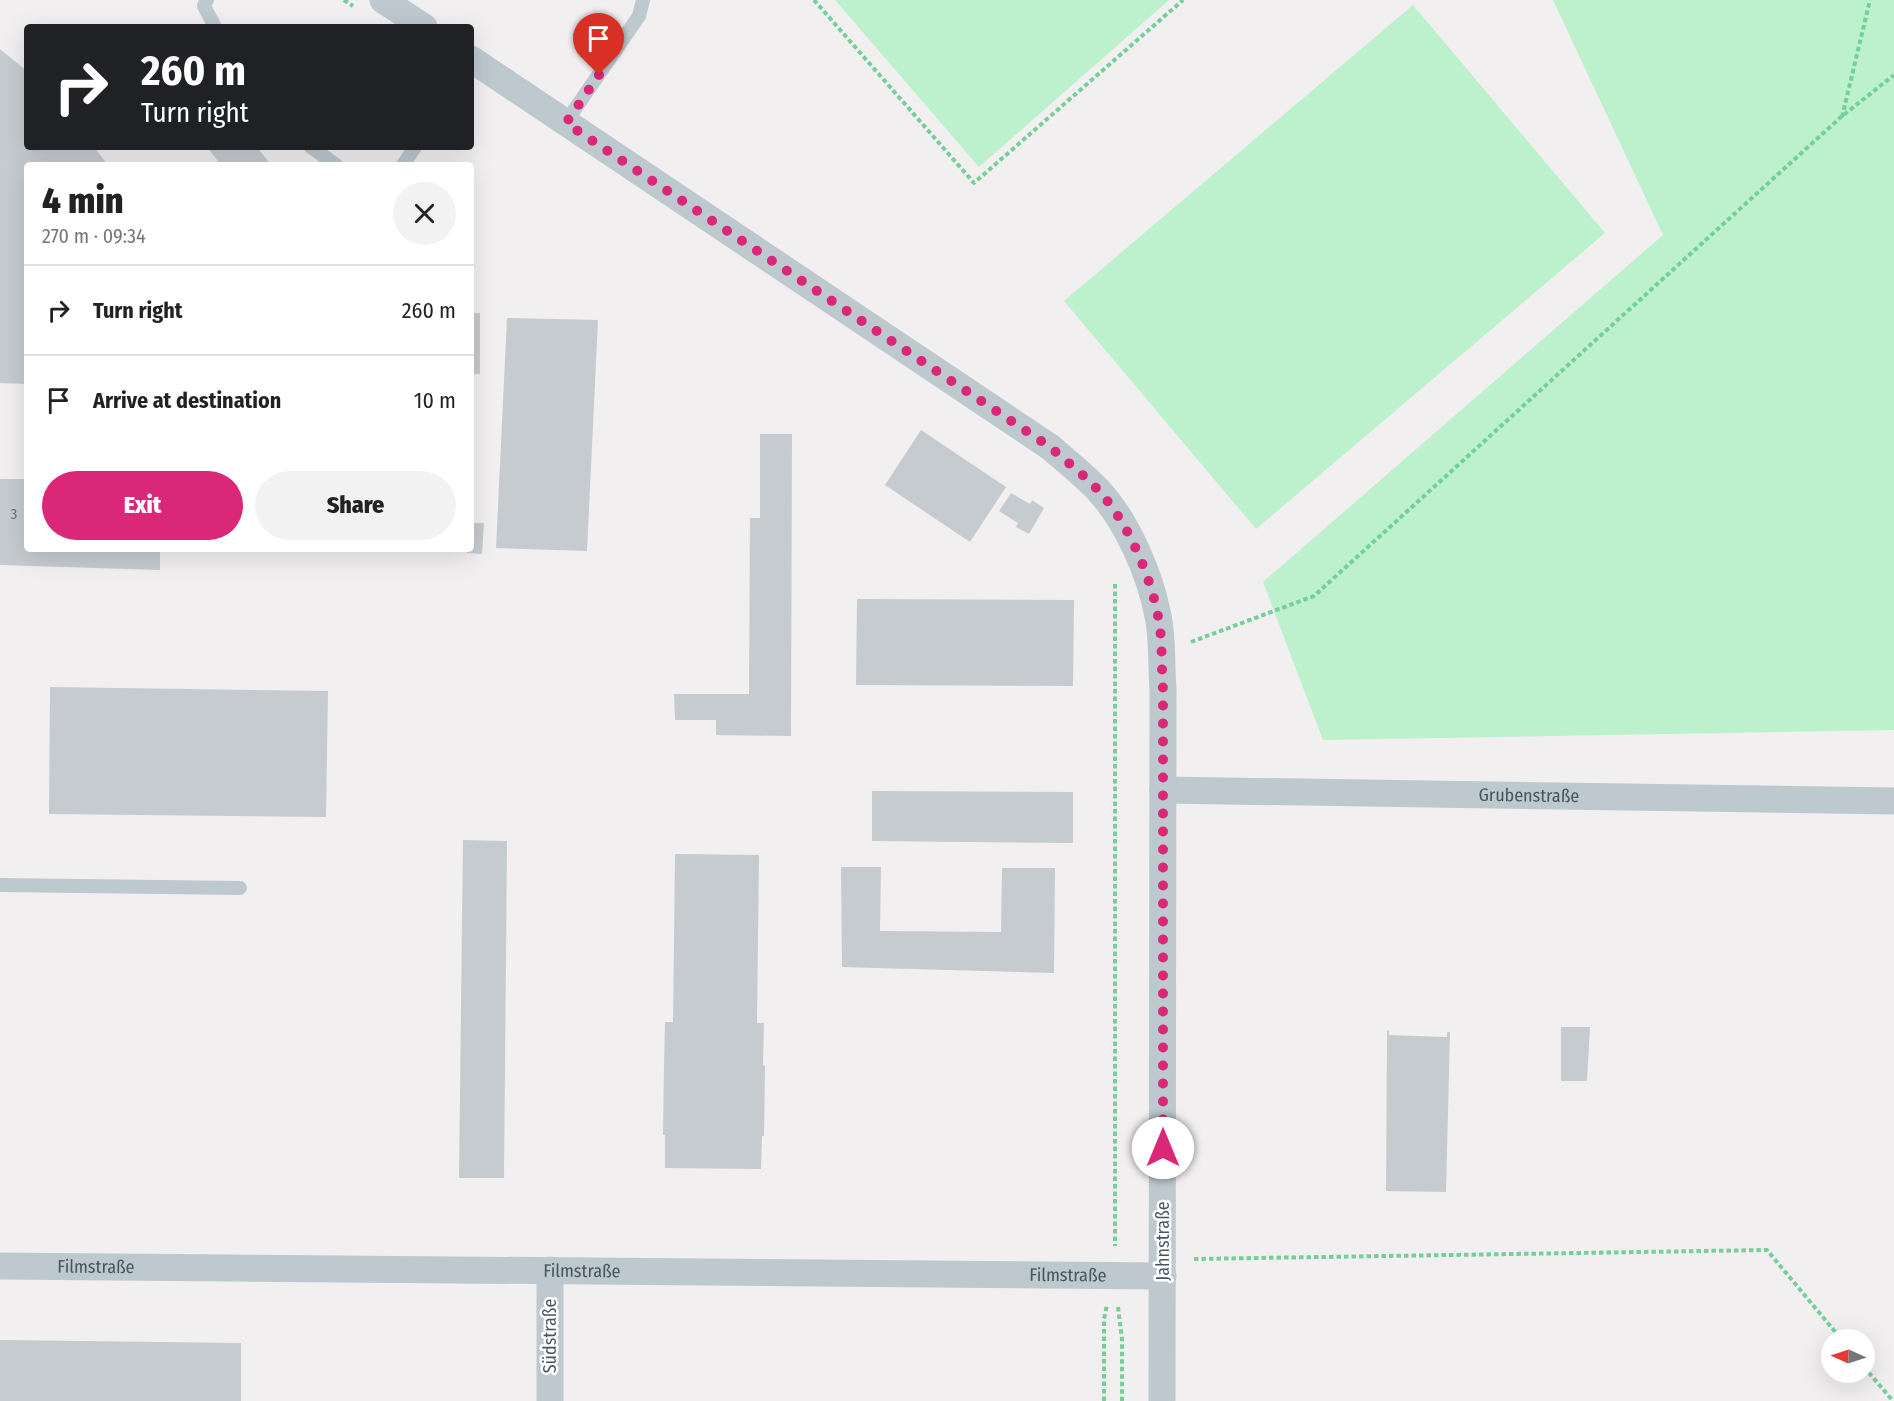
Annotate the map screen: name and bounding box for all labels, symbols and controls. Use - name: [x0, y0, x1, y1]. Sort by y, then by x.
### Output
- pin: [573, 13, 624, 75]
- icon: arrive: [582, 22, 615, 55]
- text: 260 m: [141, 46, 246, 96]
- icon: right: [42, 48, 120, 126]
- text: Turn right: [141, 97, 249, 129]
- text: 4 min: [42, 179, 124, 223]
- button: close: [393, 182, 456, 245]
- text: 270 m · 09:34: [42, 224, 146, 248]
- icon: right: [42, 294, 75, 327]
- text: Turn right: [93, 297, 182, 324]
- text: 260 m: [402, 297, 456, 324]
- icon: arrive: [42, 384, 75, 417]
- text: Arrive at destination: [93, 387, 281, 414]
- text: 10 m: [414, 387, 456, 414]
- button: Exit: [42, 471, 243, 540]
- button: Share: [255, 471, 456, 540]
- house number: 3: [11, 505, 18, 523]
- street label: Grubenstraße: [1478, 784, 1580, 807]
- position arrow: [1131, 1116, 1195, 1180]
- street label: Jahnstraße: [1152, 1201, 1174, 1281]
- street label: Filmstraße: [57, 1255, 135, 1278]
- street label: Filmstraße: [543, 1260, 621, 1282]
- street label: Filmstraße: [1029, 1264, 1107, 1287]
- street label: Südstraße: [539, 1299, 561, 1373]
- north arrow: [1821, 1329, 1875, 1383]
- map controls: [1821, 1329, 1875, 1383]

